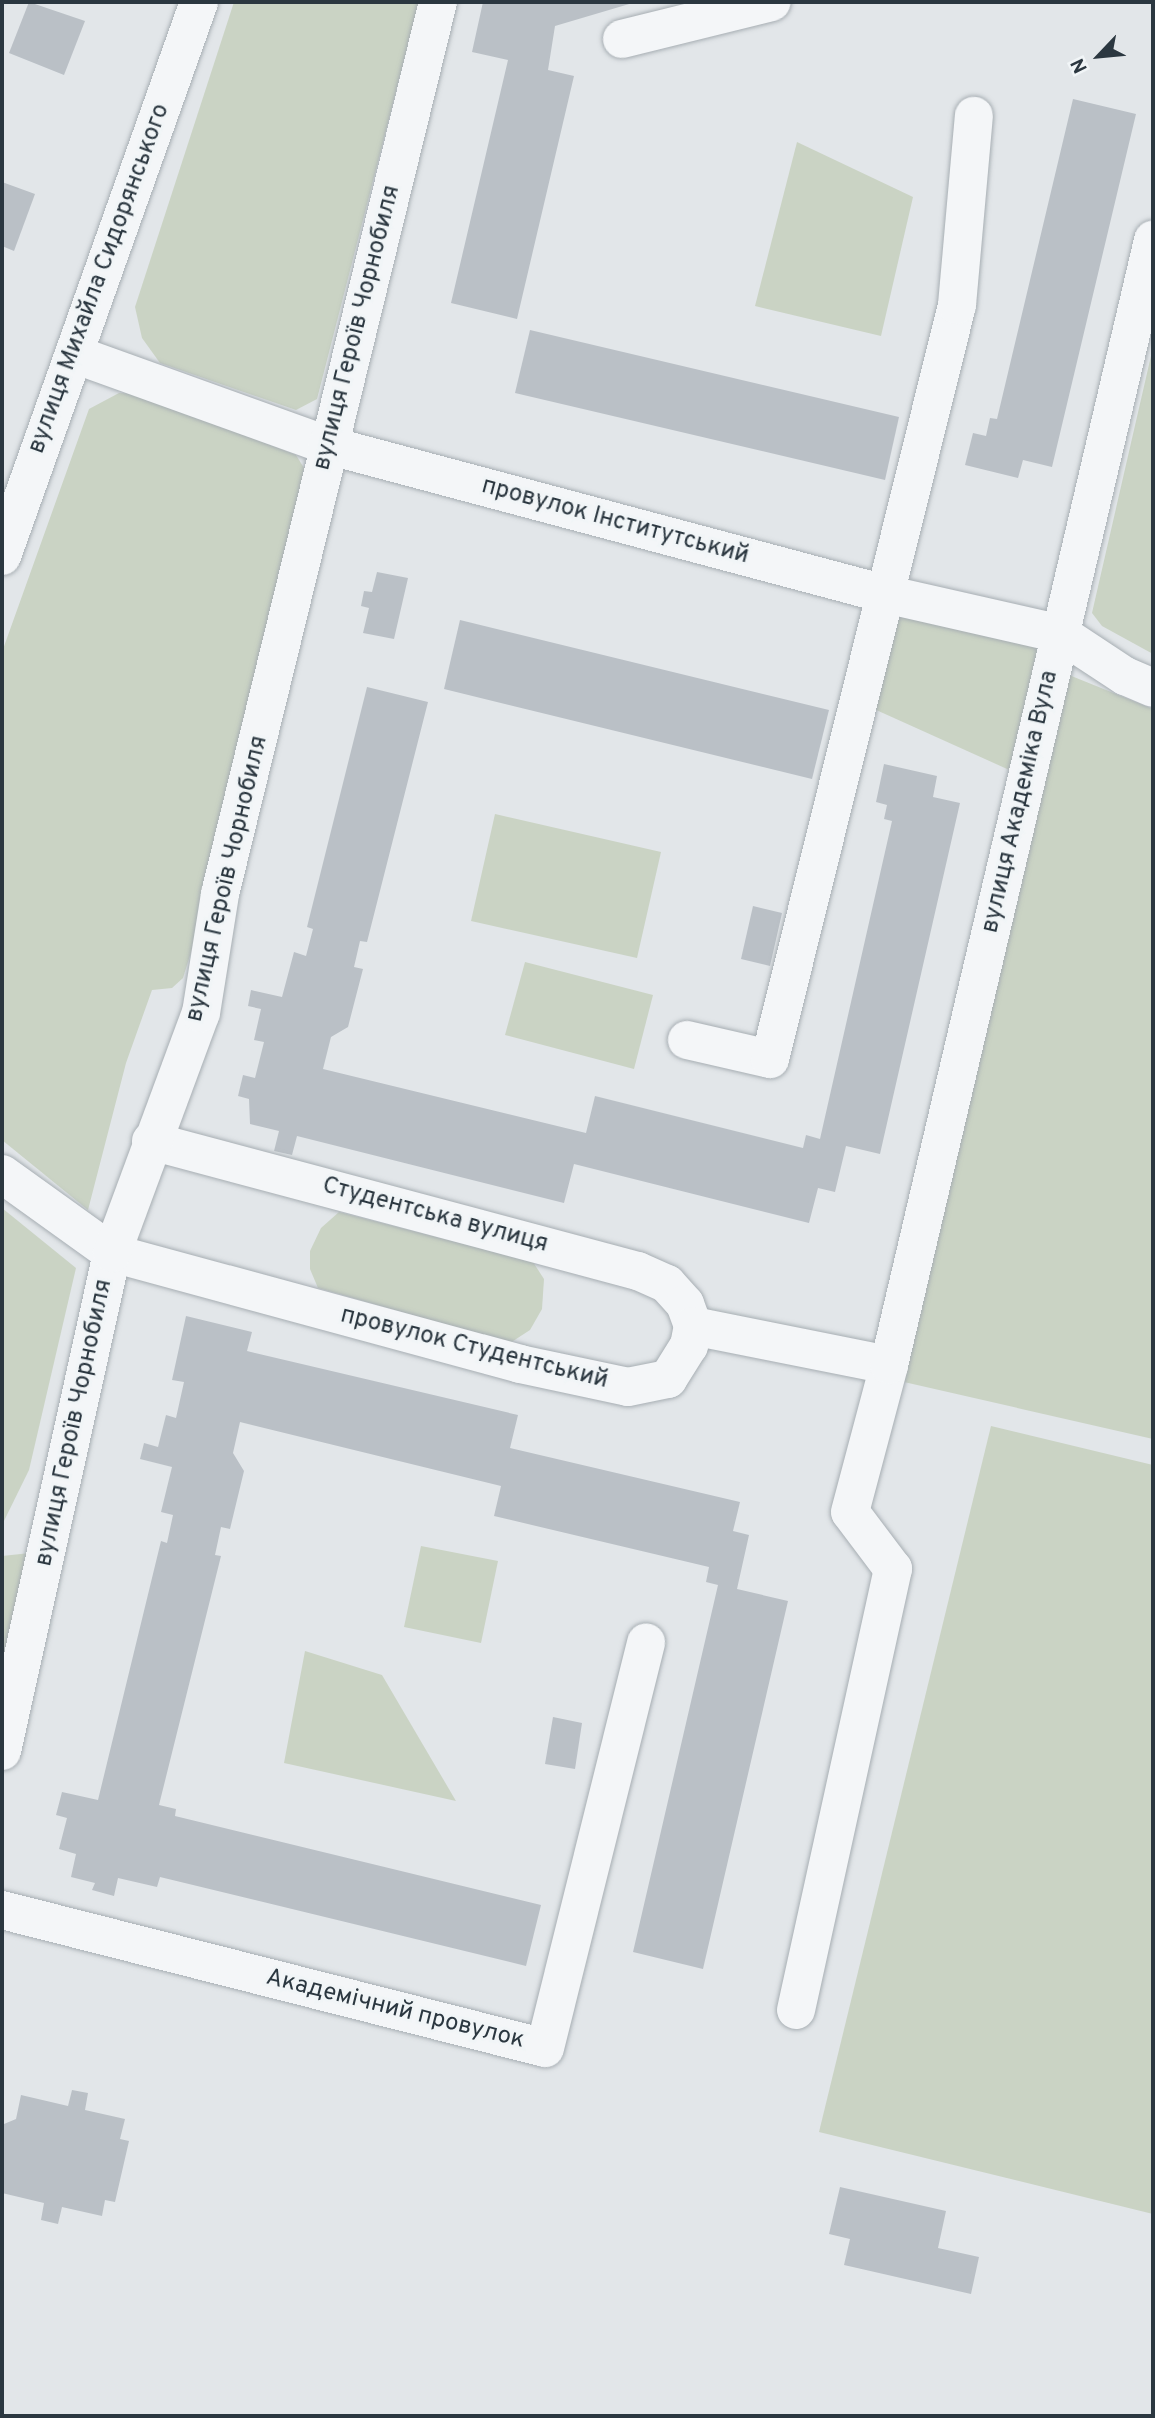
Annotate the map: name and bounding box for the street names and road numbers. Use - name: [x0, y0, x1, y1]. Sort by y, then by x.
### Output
- street label: вулиця Михайла Сидорянського: [23, 100, 177, 458]
- street label: вулиця Героїв Чорнобиля: [309, 183, 407, 473]
- street label: провулок Інститутський: [478, 472, 752, 572]
- street label: вулиця Академіка Вула: [977, 668, 1065, 936]
- street label: вулиця Героїв Чорнобиля: [181, 733, 275, 1025]
- street label: Студентська вулиця: [319, 1172, 551, 1260]
- street label: вулиця Героїв Чорнобиля: [31, 1277, 119, 1569]
- street label: провулок Студентський: [337, 1302, 611, 1396]
- street label: Академічний провулок: [263, 1964, 527, 2056]

